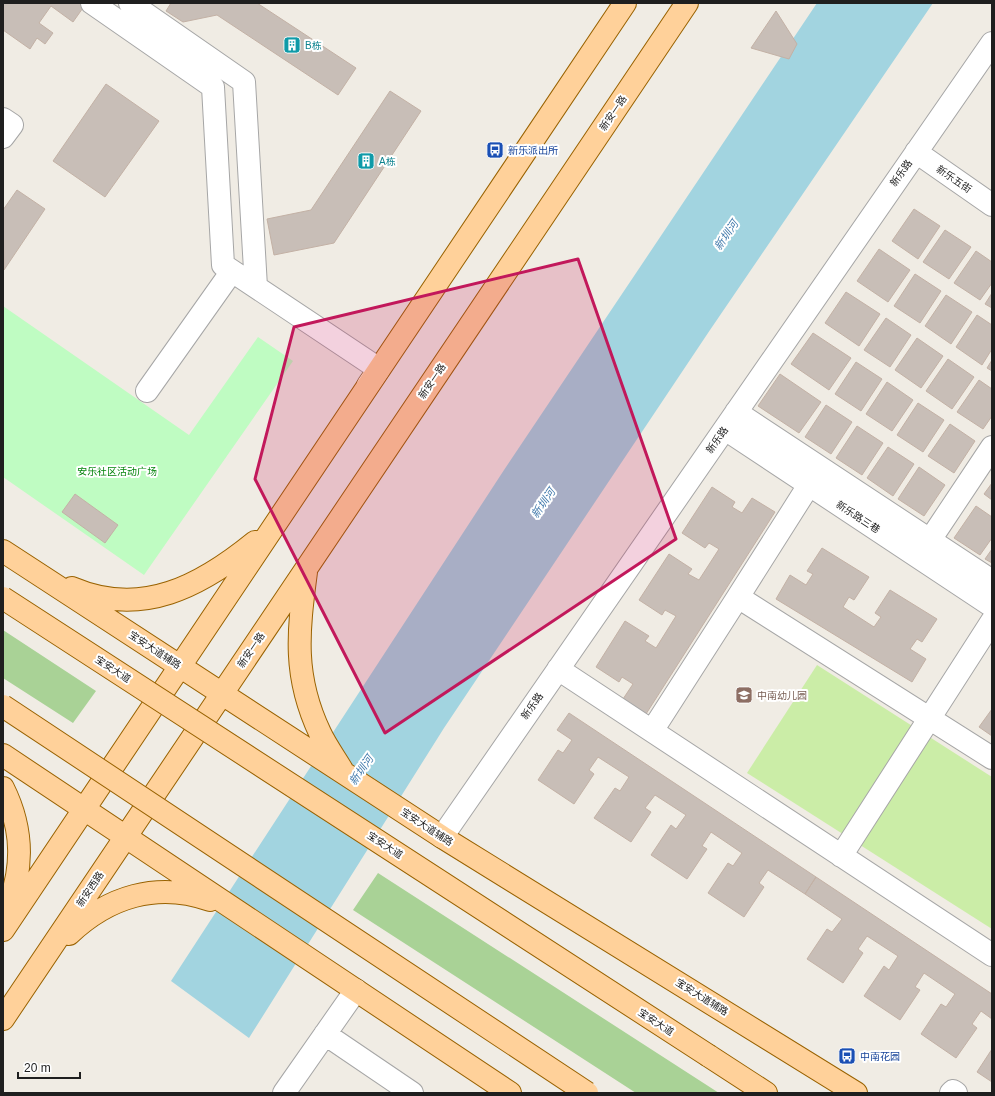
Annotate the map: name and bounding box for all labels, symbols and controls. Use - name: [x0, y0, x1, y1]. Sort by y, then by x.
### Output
- building icon: B栋: [282, 35, 302, 55]
- place label: B栋: [305, 40, 322, 51]
- street label: 新安一路: [597, 93, 629, 133]
- bus stop icon: 新乐派出所: [485, 140, 505, 160]
- place label: 新乐派出所: [508, 145, 558, 156]
- building icon: A栋: [356, 151, 376, 171]
- place label: A栋: [379, 156, 396, 167]
- street label: 新乐路: [888, 158, 914, 188]
- street label: 新乐五街: [934, 163, 974, 195]
- water label: 新圳河: [712, 216, 741, 252]
- street label: 新安一路: [416, 361, 448, 401]
- street label: 新乐路: [704, 425, 730, 455]
- park label: 安乐社区活动广场: [77, 466, 157, 477]
- water label: 新圳河: [529, 484, 558, 520]
- street label: 新乐路三巷: [834, 499, 882, 535]
- street label: 宝安大道辅路: [127, 629, 183, 671]
- street label: 新安一路: [235, 630, 267, 670]
- street label: 宝安大道: [93, 653, 133, 685]
- school or university icon: 中南幼儿园: [734, 685, 754, 705]
- place label: 中南幼儿园: [757, 690, 807, 701]
- street label: 新乐路: [519, 691, 545, 721]
- water label: 新圳河: [347, 751, 376, 787]
- street label: 宝安大道辅路: [399, 806, 455, 848]
- street label: 宝安大道: [365, 829, 405, 861]
- street label: 新安西路: [74, 869, 106, 909]
- street label: 宝安大道辅路: [674, 976, 730, 1018]
- street label: 宝安大道: [636, 1006, 676, 1038]
- bus stop icon: 中南花园: [837, 1046, 857, 1066]
- place label: 中南花园: [860, 1051, 900, 1062]
- scale bar: [18, 1054, 80, 1080]
- text: 20 m: [24, 1061, 51, 1075]

